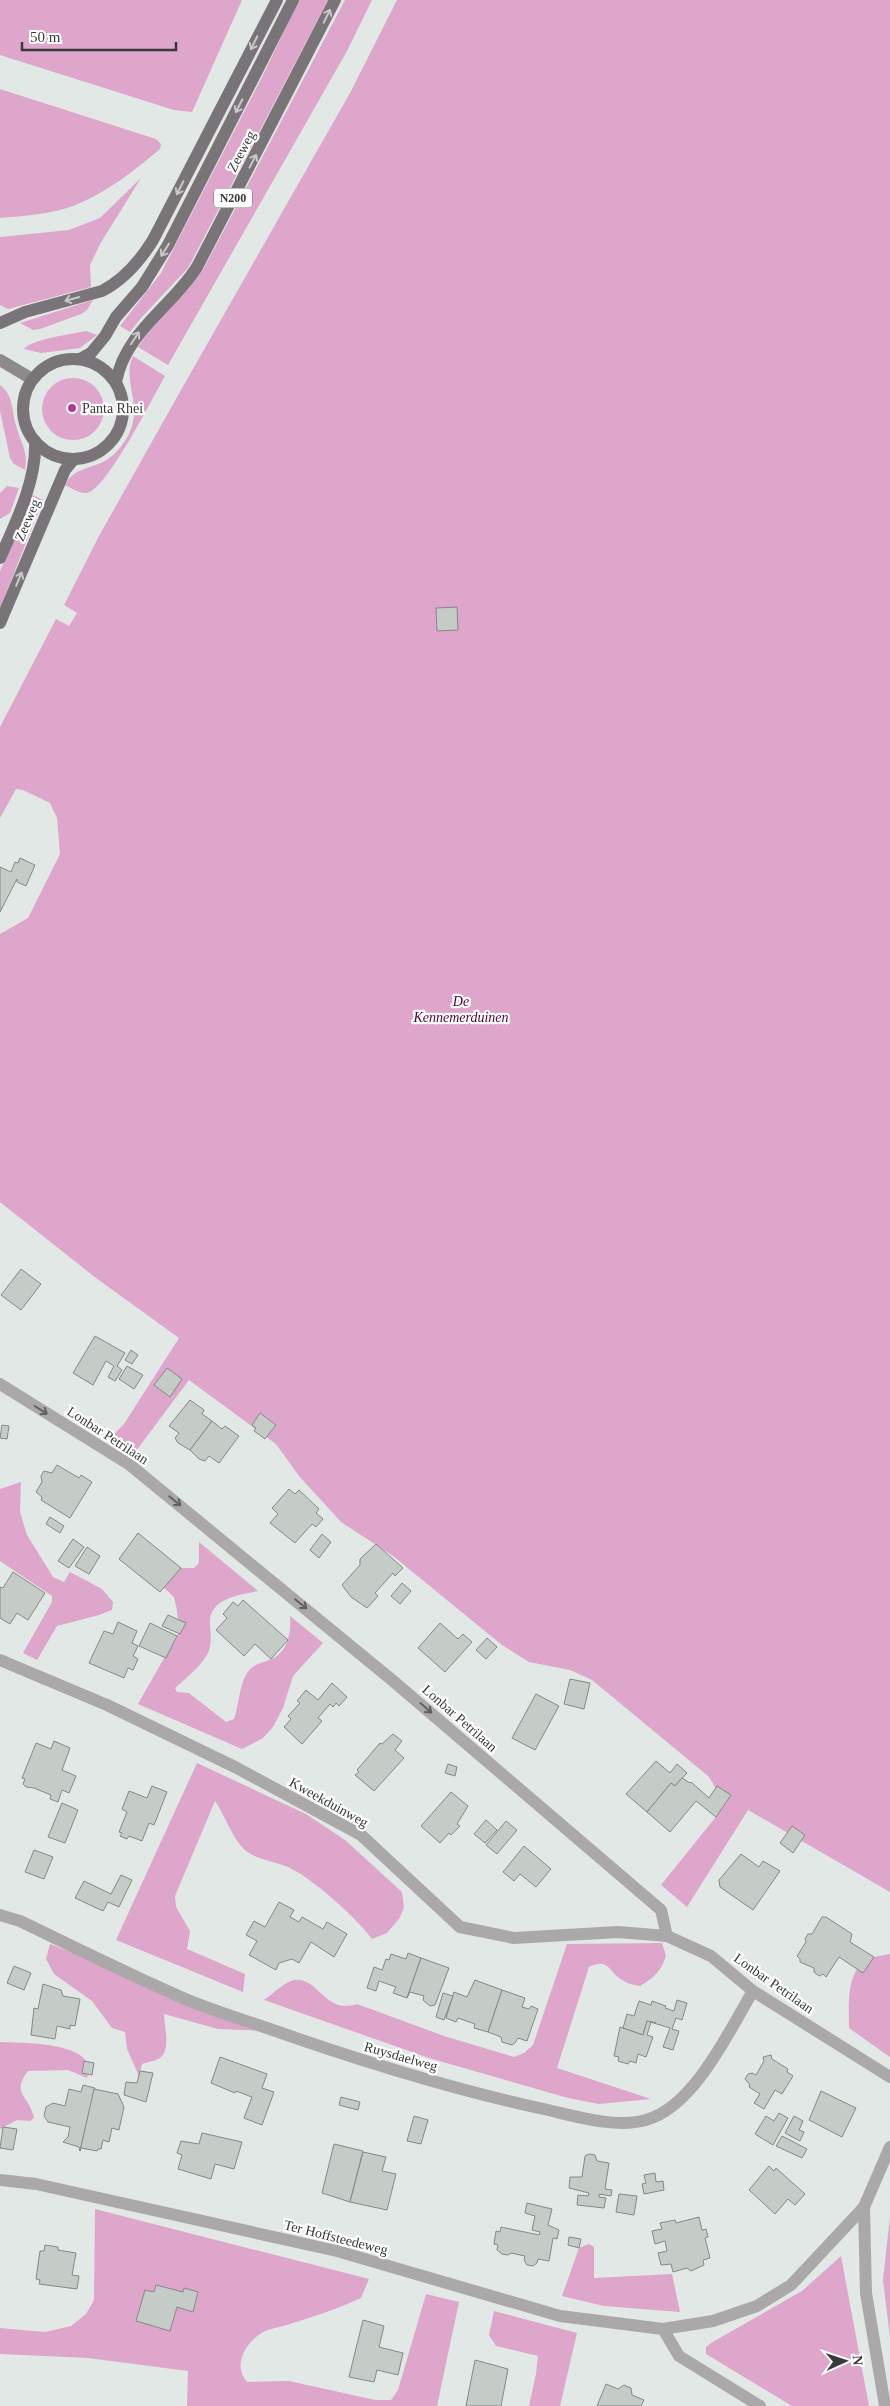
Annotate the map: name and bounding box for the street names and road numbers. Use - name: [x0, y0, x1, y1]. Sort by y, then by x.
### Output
- street label: Zeeweg: [224, 128, 258, 174]
- road number: N200: [214, 188, 252, 208]
- street label: Zeeweg: [12, 497, 43, 544]
- street label: Lonbar Petrilaan: [64, 1404, 151, 1467]
- street label: Lonbar Petrilaan: [419, 1682, 500, 1755]
- street label: Kweekduinweg: [287, 1775, 371, 1830]
- street label: Lonbar Petrilaan: [731, 1950, 816, 2016]
- street label: Ruysdaelweg: [363, 2039, 439, 2074]
- street label: Ter Hoffsteedeweg: [282, 2217, 389, 2258]

